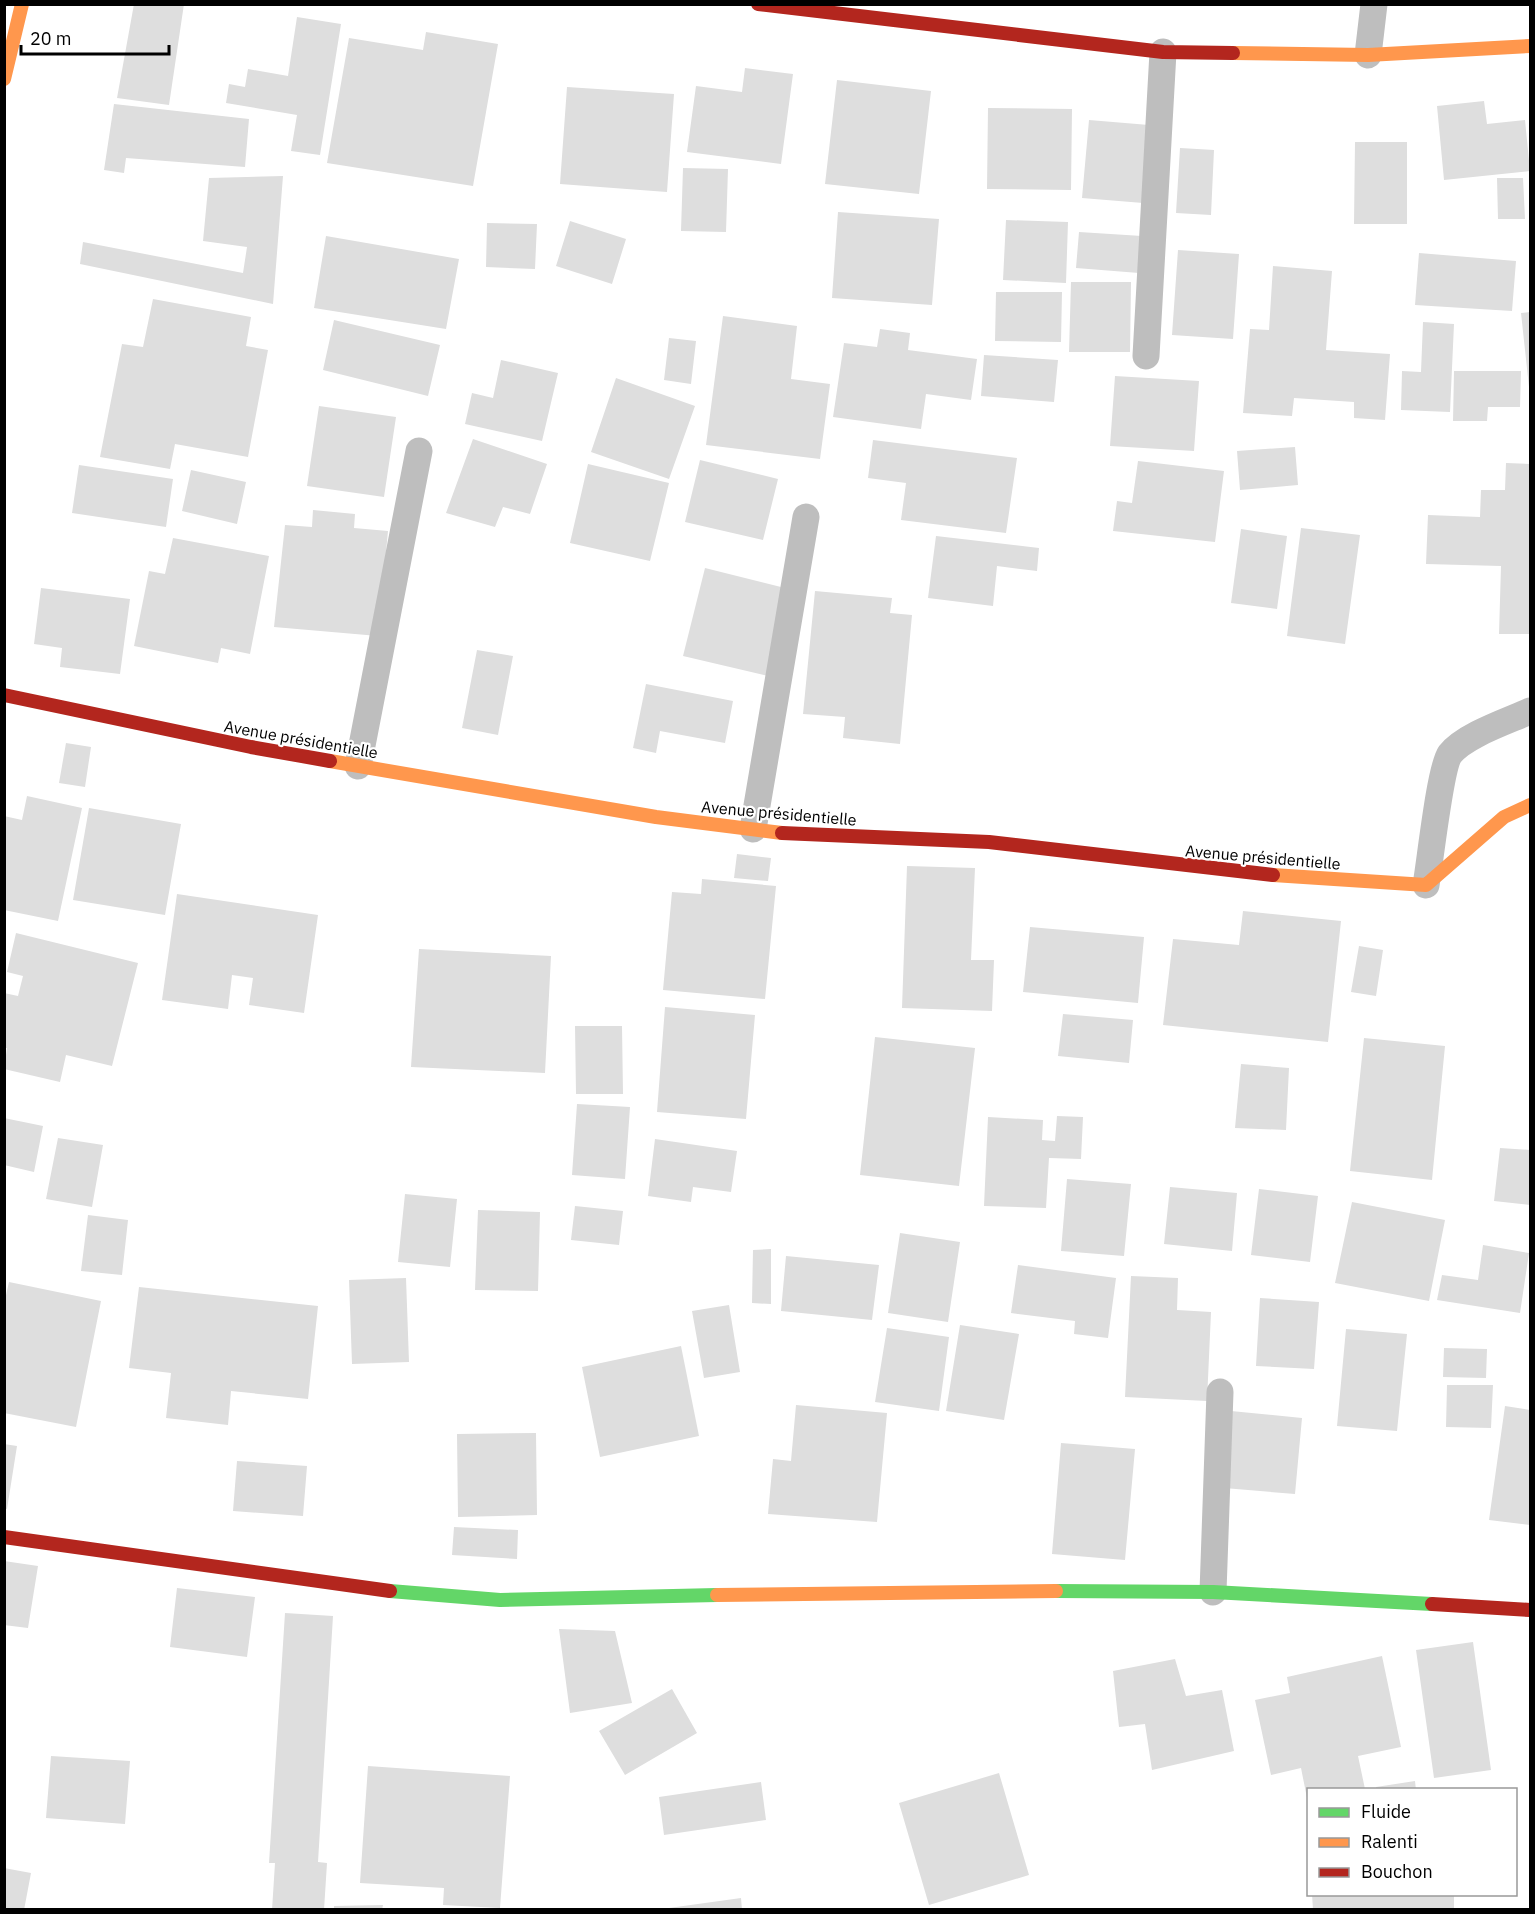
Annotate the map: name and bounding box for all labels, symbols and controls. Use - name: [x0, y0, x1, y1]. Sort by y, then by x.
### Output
- scale bar: [21, 18, 170, 56]
- text: 20 m: [30, 27, 72, 50]
- street label: Avenue présidentielle: [223, 716, 380, 762]
- street label: Avenue présidentielle: [701, 796, 858, 830]
- street label: Avenue présidentielle: [1185, 840, 1342, 874]
- legend: [1307, 1788, 1517, 1896]
- text: Fluide: [1361, 1800, 1411, 1823]
- text: Ralenti: [1361, 1830, 1418, 1853]
- text: Bouchon: [1361, 1860, 1433, 1883]

